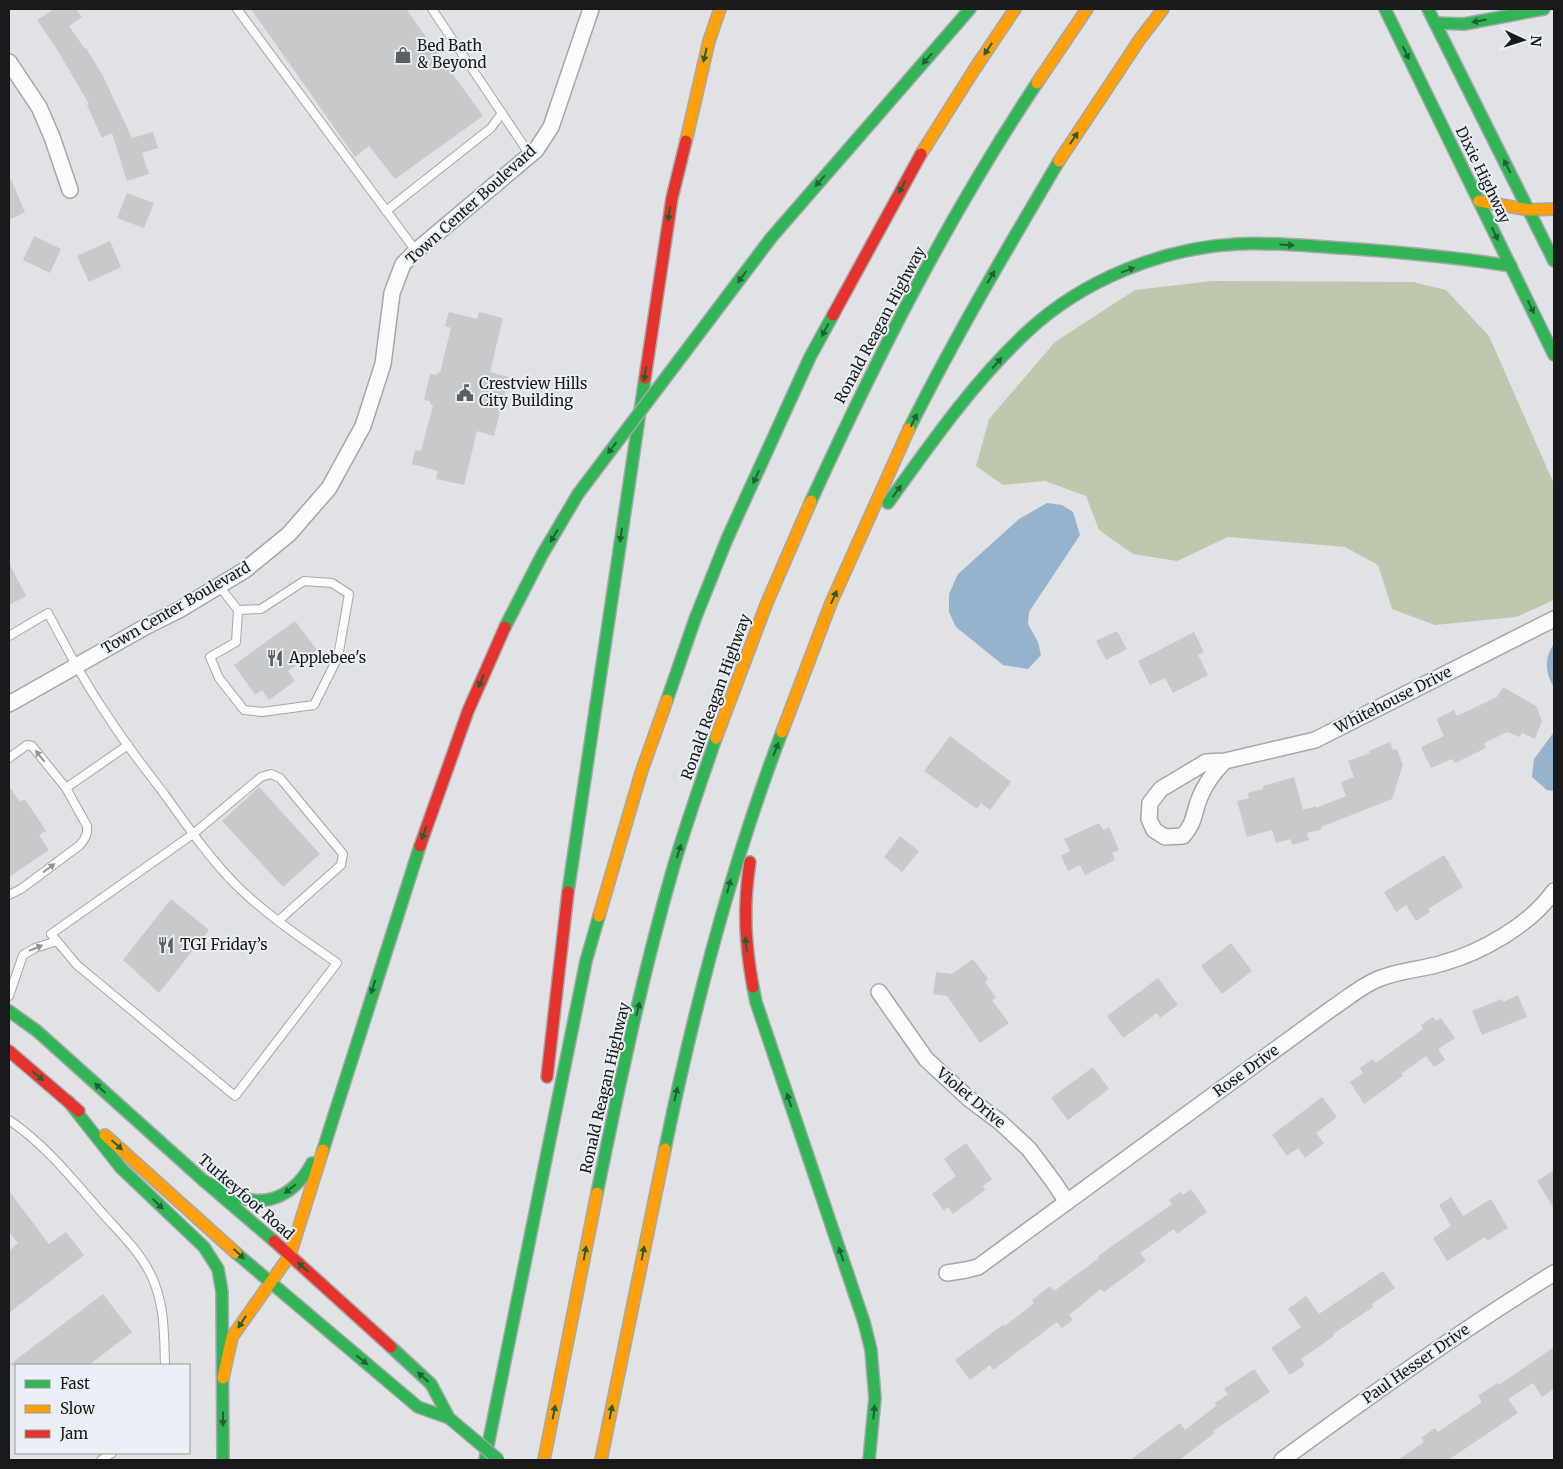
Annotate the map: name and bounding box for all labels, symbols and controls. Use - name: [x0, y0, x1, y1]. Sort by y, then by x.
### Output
- north arrow: [1498, 15, 1548, 65]
- one-way arrow: [1470, 18, 1486, 26]
- text: N: [1527, 35, 1545, 47]
- place label: Bed Bath & Beyond: [417, 36, 487, 72]
- one-way arrow: [983, 42, 993, 56]
- shop icon: Bed Bath & Beyond: [393, 45, 413, 65]
- one-way arrow: [1402, 45, 1411, 60]
- one-way arrow: [701, 48, 709, 63]
- one-way arrow: [921, 52, 933, 64]
- street label: Dixie Highway: [1452, 123, 1515, 227]
- one-way arrow: [1069, 131, 1079, 144]
- street label: Town Center Boulevard: [402, 141, 540, 268]
- one-way arrow: [1503, 159, 1511, 173]
- one-way arrow: [815, 175, 826, 188]
- one-way arrow: [897, 180, 906, 193]
- one-way arrow: [665, 206, 673, 222]
- one-way arrow: [1491, 226, 1499, 241]
- one-way arrow: [1279, 241, 1295, 249]
- street label: Ronald Reagan Highway: [830, 243, 929, 407]
- one-way arrow: [1121, 265, 1135, 273]
- one-way arrow: [737, 270, 747, 284]
- one-way arrow: [986, 271, 995, 284]
- one-way arrow: [1527, 300, 1535, 315]
- one-way arrow: [821, 323, 829, 337]
- one-way arrow: [991, 358, 1003, 370]
- one-way arrow: [641, 367, 649, 383]
- place label: Crestview Hills City Building: [479, 374, 587, 410]
- public building icon: Crestview Hills City Building: [455, 383, 475, 403]
- one-way arrow: [910, 413, 918, 428]
- one-way arrow: [607, 441, 618, 454]
- one-way arrow: [751, 470, 759, 484]
- one-way arrow: [892, 484, 902, 498]
- one-way arrow: [617, 528, 625, 544]
- one-way arrow: [549, 529, 558, 542]
- street label: Town Center Boulevard: [98, 557, 254, 658]
- one-way arrow: [830, 590, 838, 604]
- street label: Ronald Reagan Highway: [677, 611, 755, 782]
- restaurant icon: Applebee's: [265, 648, 285, 668]
- place label: Applebee's: [288, 648, 366, 667]
- street label: Whitehouse Drive: [1330, 662, 1455, 738]
- one-way arrow: [476, 674, 484, 688]
- one-way arrow: [772, 741, 780, 756]
- one-way arrow: [35, 750, 46, 763]
- one-way arrow: [420, 826, 428, 841]
- one-way arrow: [676, 844, 683, 859]
- one-way arrow: [42, 863, 56, 873]
- one-way arrow: [725, 878, 733, 893]
- restaurant icon: TGI Friday’s: [156, 935, 176, 955]
- place label: TGI Friday’s: [180, 935, 268, 954]
- one-way arrow: [742, 936, 750, 952]
- one-way arrow: [29, 944, 43, 952]
- one-way arrow: [369, 980, 377, 995]
- street label: Ronald Reagan Highway: [576, 1000, 634, 1175]
- one-way arrow: [634, 1001, 642, 1016]
- street label: Rose Drive: [1209, 1040, 1282, 1101]
- street label: Violet Drive: [932, 1063, 1010, 1132]
- one-way arrow: [32, 1071, 45, 1082]
- one-way arrow: [95, 1082, 107, 1094]
- one-way arrow: [672, 1087, 680, 1102]
- one-way arrow: [785, 1093, 792, 1108]
- one-way arrow: [111, 1139, 123, 1151]
- street label: Turkeyfoot Road: [194, 1150, 298, 1243]
- one-way arrow: [284, 1183, 297, 1194]
- one-way arrow: [151, 1197, 163, 1209]
- one-way arrow: [581, 1245, 589, 1261]
- one-way arrow: [640, 1245, 648, 1261]
- one-way arrow: [837, 1247, 844, 1262]
- one-way arrow: [232, 1248, 244, 1260]
- one-way arrow: [298, 1261, 310, 1273]
- one-way arrow: [237, 1316, 246, 1329]
- street label: Paul Hesser Drive: [1358, 1319, 1473, 1408]
- one-way arrow: [355, 1354, 368, 1365]
- legend: [15, 1364, 190, 1454]
- one-way arrow: [417, 1371, 430, 1382]
- text: Fast: [60, 1374, 90, 1393]
- text: Slow: [60, 1399, 95, 1418]
- one-way arrow: [870, 1403, 878, 1419]
- one-way arrow: [550, 1404, 558, 1420]
- one-way arrow: [607, 1405, 615, 1420]
- one-way arrow: [219, 1411, 227, 1427]
- text: Jam: [59, 1424, 88, 1443]

